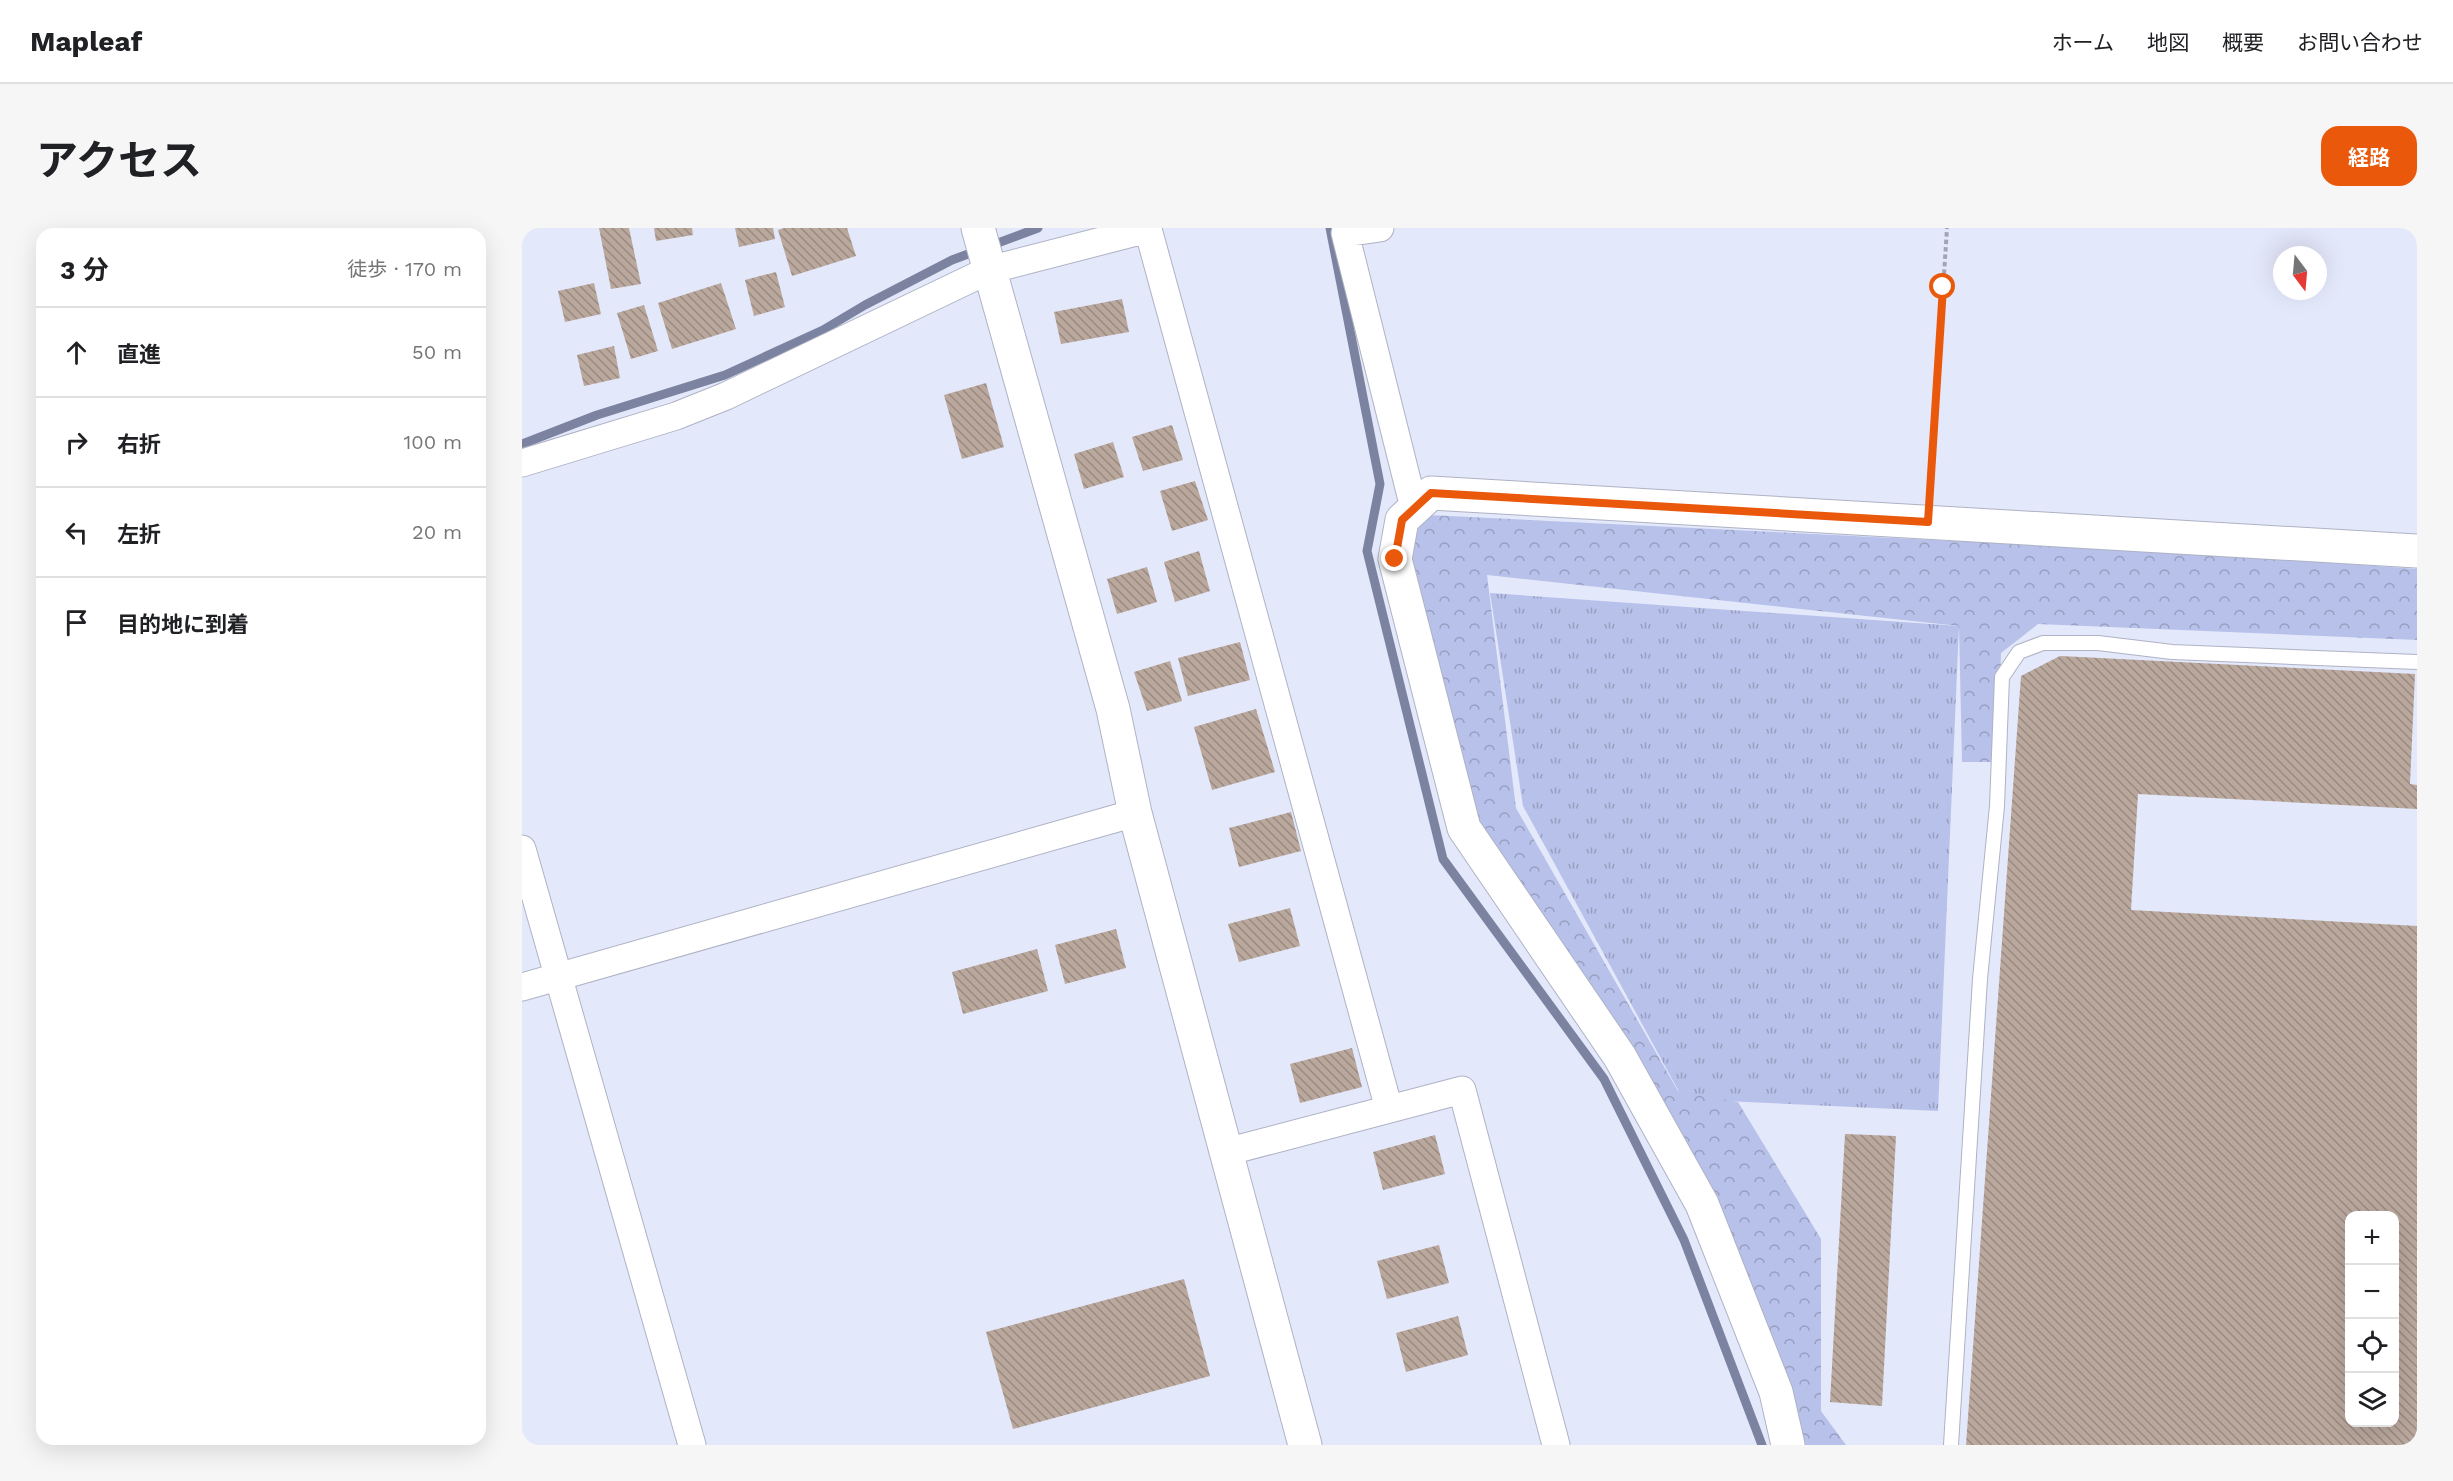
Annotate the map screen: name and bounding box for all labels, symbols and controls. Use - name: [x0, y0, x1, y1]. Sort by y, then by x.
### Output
- text: Mapleaf: [30, 25, 142, 58]
- text: ホーム: [2052, 30, 2114, 55]
- text: 地図: [2147, 30, 2189, 55]
- text: 概要: [2222, 30, 2264, 55]
- text: お問い合わせ: [2297, 30, 2423, 55]
- button: 経路: [2321, 126, 2417, 186]
- text: アクセス: [36, 136, 202, 185]
- north arrow: [2273, 246, 2327, 300]
- text: 3 分: [60, 255, 109, 285]
- text: 徒歩 · 170 m: [347, 257, 462, 281]
- route start: [1929, 273, 1955, 299]
- icon: ahead: [60, 336, 93, 369]
- text: 50 m: [412, 340, 462, 364]
- text: 直進: [117, 342, 161, 367]
- icon: right: [60, 426, 93, 459]
- text: 100 m: [403, 430, 462, 454]
- text: 右折: [117, 432, 161, 457]
- icon: left: [60, 516, 93, 549]
- text: 20 m: [412, 520, 462, 544]
- text: 左折: [117, 522, 161, 547]
- route end: [1381, 545, 1407, 571]
- icon: arrive: [60, 606, 93, 639]
- text: 目的地に到着: [117, 612, 249, 637]
- map controls: [2345, 1211, 2399, 1427]
- button: +: [2345, 1211, 2399, 1265]
- button: −: [2345, 1265, 2399, 1319]
- button: locate: [2345, 1319, 2399, 1373]
- button: layers: [2345, 1373, 2399, 1427]

